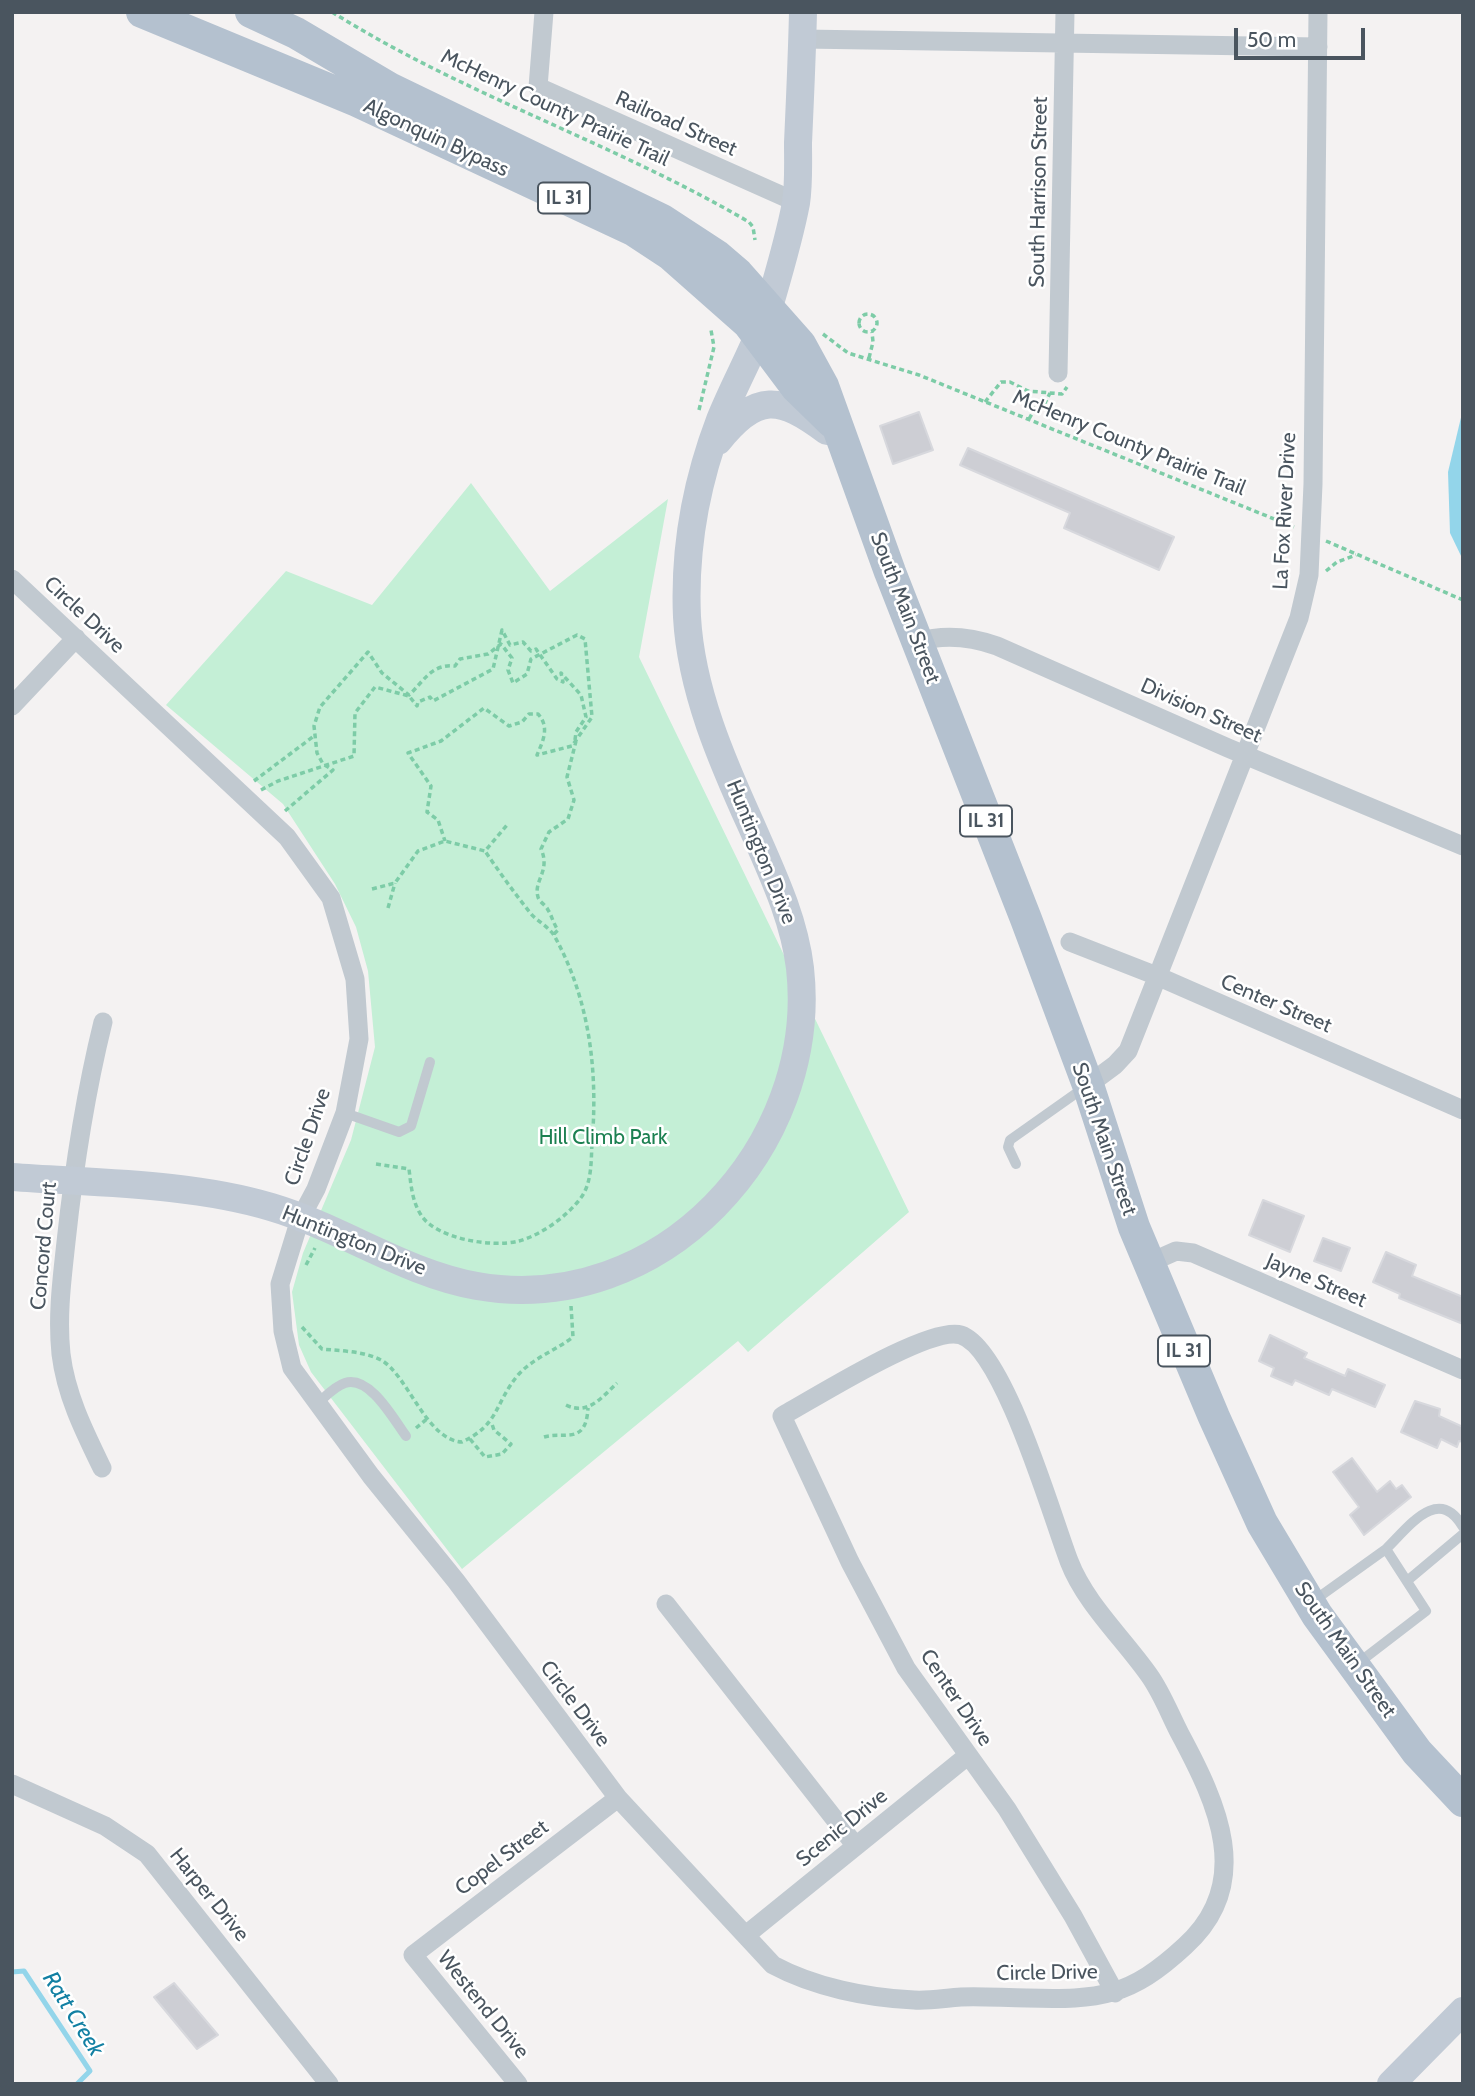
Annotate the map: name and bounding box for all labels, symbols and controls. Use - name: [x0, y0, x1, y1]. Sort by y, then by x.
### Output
- scale bar: [1237, 14, 1368, 58]
- text: 50 m: [1247, 27, 1296, 52]
- street label: McHenry County Prairie Trail: [437, 44, 673, 172]
- street label: Railroad Street: [611, 86, 741, 162]
- street label: Algonquin Bypass: [360, 93, 512, 183]
- street label: South Harrison Street: [1025, 96, 1053, 288]
- road number: IL 31: [538, 182, 590, 214]
- street label: McHenry County Prairie Trail: [1009, 385, 1249, 501]
- street label: La Fox River Drive: [1268, 432, 1302, 590]
- street label: South Main Street: [865, 529, 945, 687]
- street label: Circle Drive: [38, 571, 130, 659]
- street label: Division Street: [1137, 673, 1265, 749]
- street label: Huntington Drive: [721, 776, 801, 928]
- road number: IL 31: [960, 806, 1012, 836]
- street label: Center Street: [1217, 969, 1335, 1039]
- street label: South Main Street: [1066, 1059, 1142, 1219]
- street label: Circle Drive: [280, 1085, 336, 1189]
- park label: Hill Climb Park: [539, 1125, 667, 1151]
- street label: Concord Court: [26, 1181, 62, 1311]
- street label: Huntington Drive: [278, 1201, 430, 1281]
- street label: Jayne Street: [1262, 1249, 1370, 1313]
- road number: IL 31: [1158, 1336, 1210, 1366]
- street label: South Main Street: [1289, 1577, 1401, 1723]
- street label: Center Drive: [914, 1645, 998, 1751]
- street label: Circle Drive: [534, 1656, 616, 1752]
- street label: Scenic Drive: [791, 1784, 893, 1872]
- street label: Copel Street: [450, 1815, 554, 1901]
- street label: Harper Drive: [164, 1843, 254, 1947]
- street label: Westend Drive: [432, 1946, 534, 2064]
- street label: Circle Drive: [996, 1960, 1098, 1986]
- water label: Ratt Creek: [36, 1967, 110, 2061]

